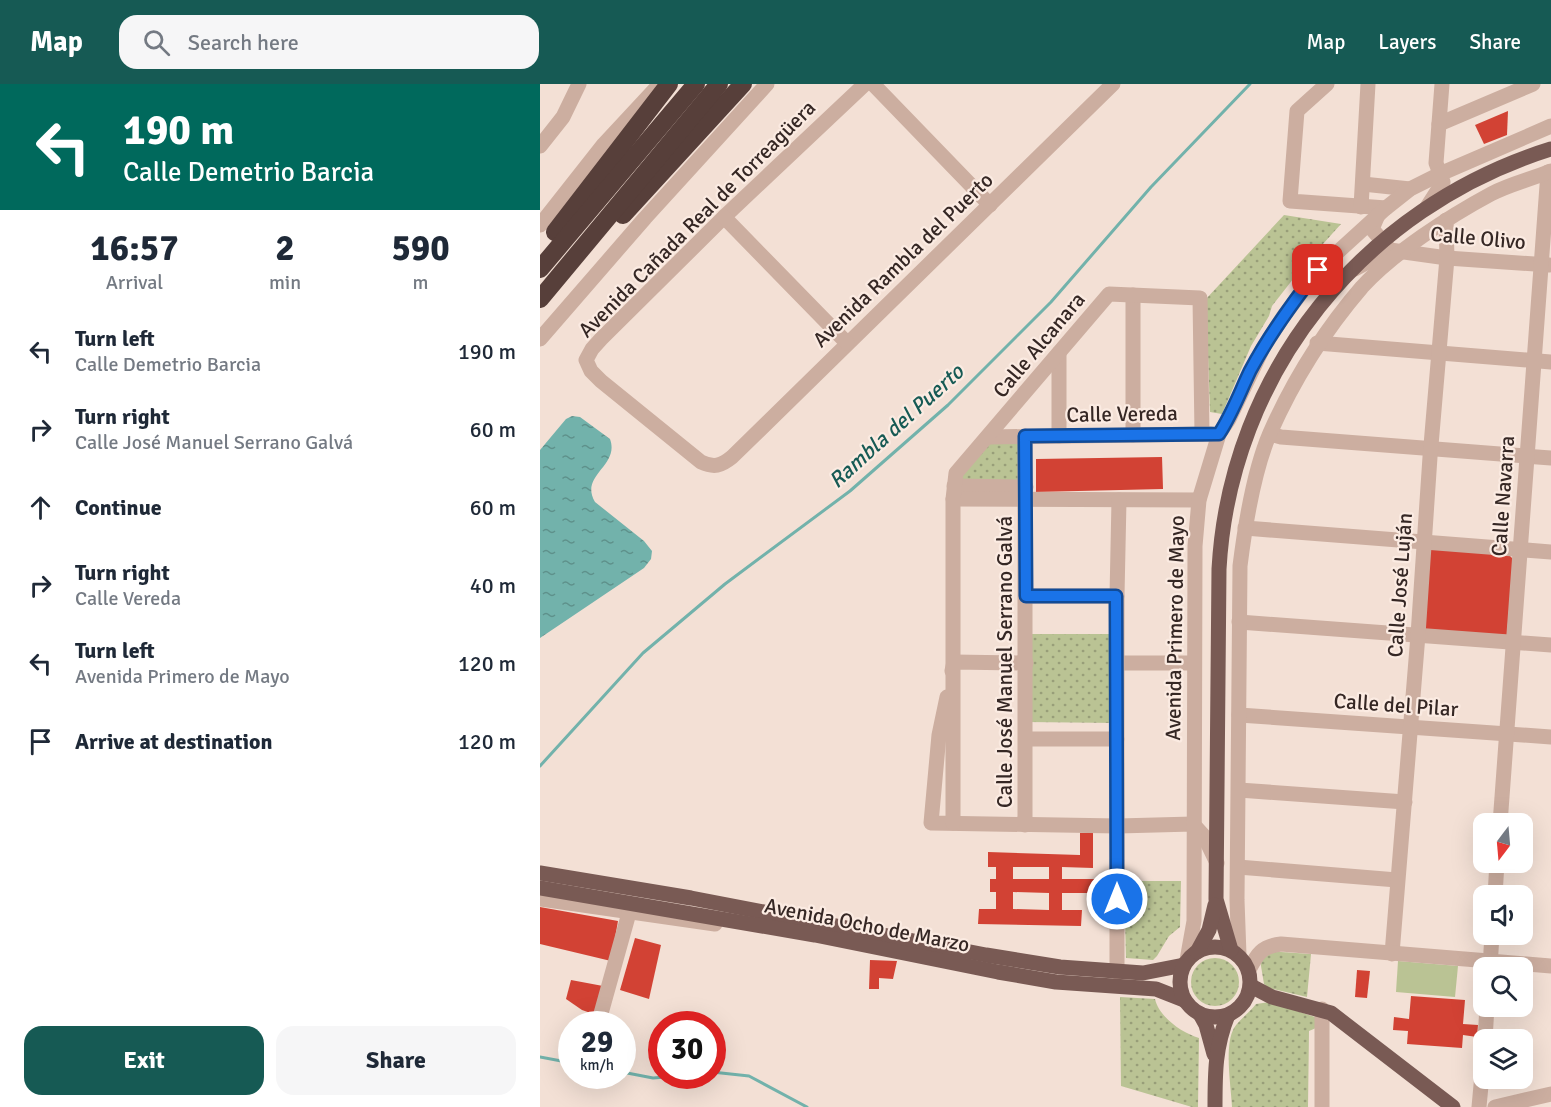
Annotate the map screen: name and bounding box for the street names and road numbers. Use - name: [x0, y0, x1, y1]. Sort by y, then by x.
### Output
- street label: Avenida Cañada Real de Torreagüera: [573, 95, 821, 343]
- street label: Avenida Rambla del Puerto: [807, 167, 999, 353]
- street label: Calle Olivo: [1429, 221, 1527, 255]
- street label: Calle Alcanara: [987, 287, 1091, 403]
- street label: Calle Vereda: [1066, 400, 1178, 428]
- street label: Calle Navarra: [1486, 435, 1520, 557]
- street label: Calle José Luján: [1382, 512, 1418, 658]
- street label: Avenida Primero de Mayo: [1160, 515, 1190, 741]
- street label: Calle José Manuel Serrano Galvá: [992, 516, 1018, 808]
- street label: Calle del Pilar: [1333, 688, 1459, 722]
- street label: Avenida Ocho de Marzo: [762, 892, 972, 958]

